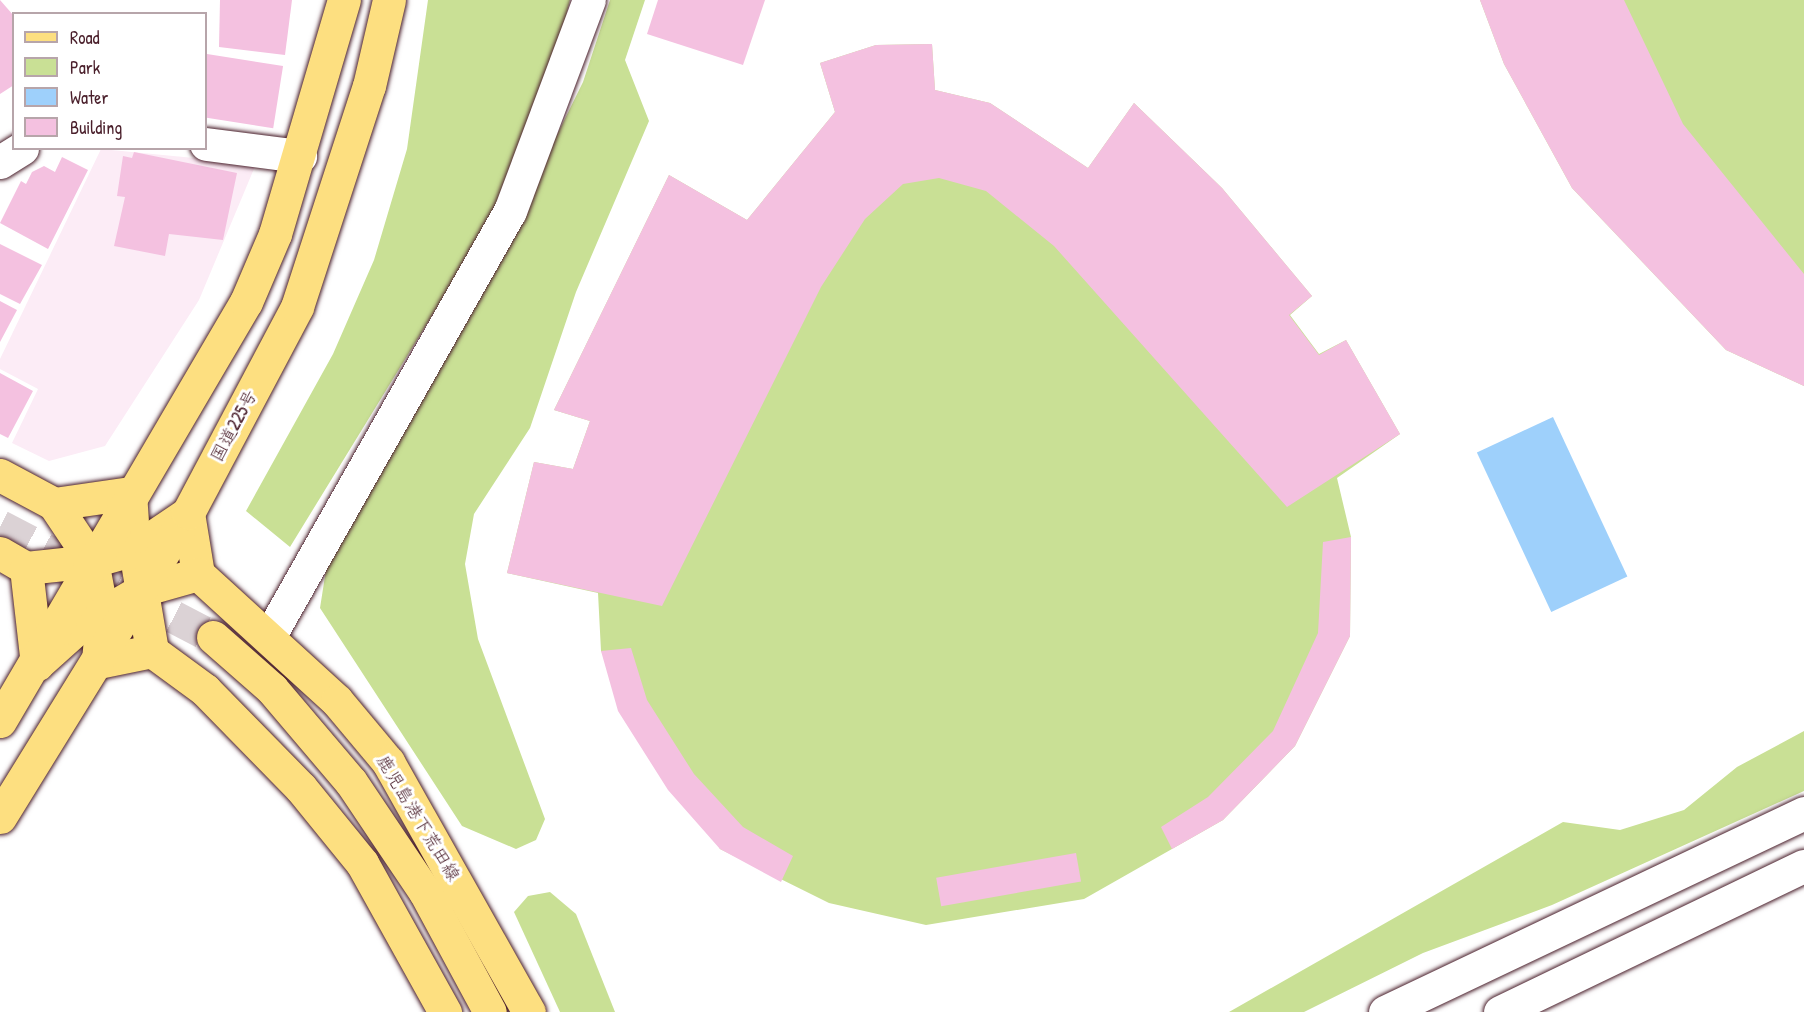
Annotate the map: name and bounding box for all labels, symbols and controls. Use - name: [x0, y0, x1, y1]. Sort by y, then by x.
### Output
- legend: [12, 12, 207, 150]
- text: Road: [70, 25, 100, 50]
- text: Park: [70, 55, 100, 80]
- text: Water: [70, 85, 108, 110]
- text: Building: [70, 115, 122, 140]
- street label: 国道225号: [206, 386, 262, 466]
- street label: 鹿児島港下荒田線: [372, 751, 464, 885]

